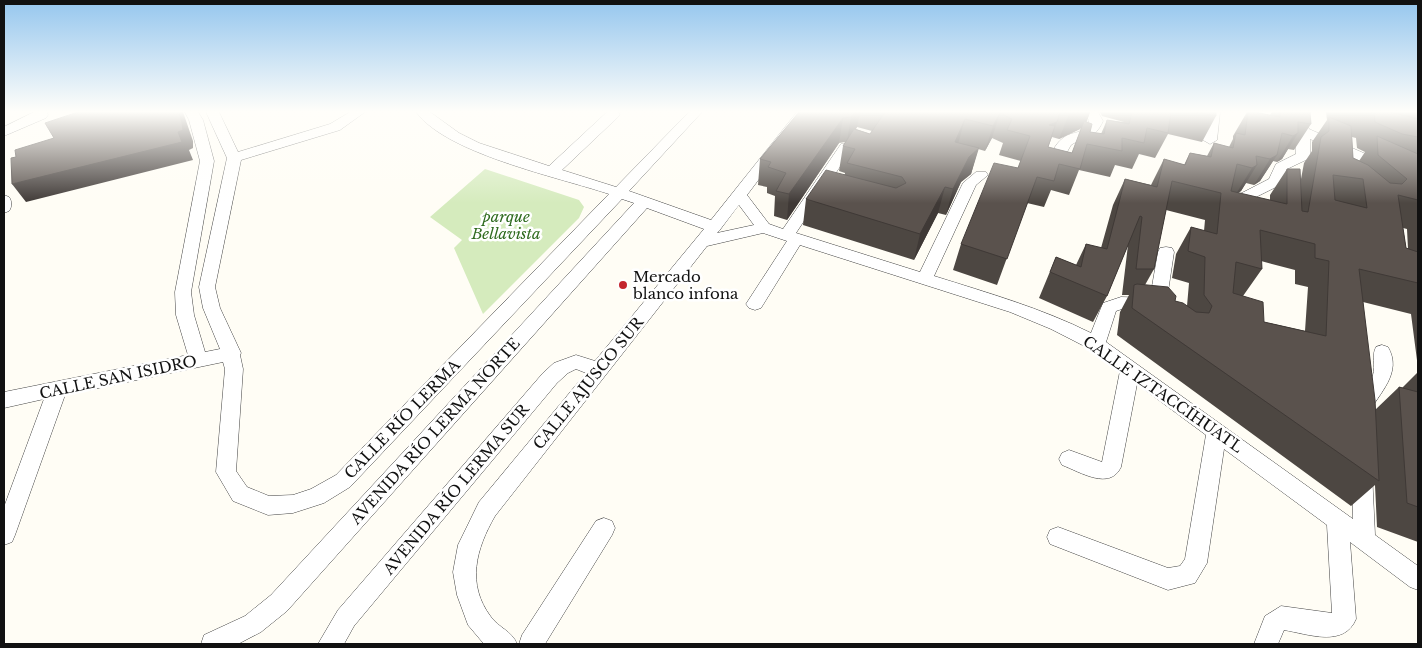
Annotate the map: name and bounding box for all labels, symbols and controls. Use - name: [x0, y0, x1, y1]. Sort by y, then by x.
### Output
- park label: parque Bellavista: [470, 207, 541, 243]
- place label: Mercado blanco infona: [632, 267, 739, 303]
- marker: Mercado blanco infona: [617, 279, 629, 291]
- street label: CALLE AJUSCO SUR: [529, 312, 648, 453]
- street label: CALLE IZTACCÍHUATL: [1080, 332, 1247, 456]
- street label: AVENIDA RÍO LERMA NORTE: [346, 334, 524, 529]
- street label: CALLE SAN ISIDRO: [38, 351, 198, 403]
- street label: CALLE RÍO LERMA: [340, 355, 464, 483]
- street label: AVENIDA RÍO LERMA SUR: [378, 399, 534, 579]

